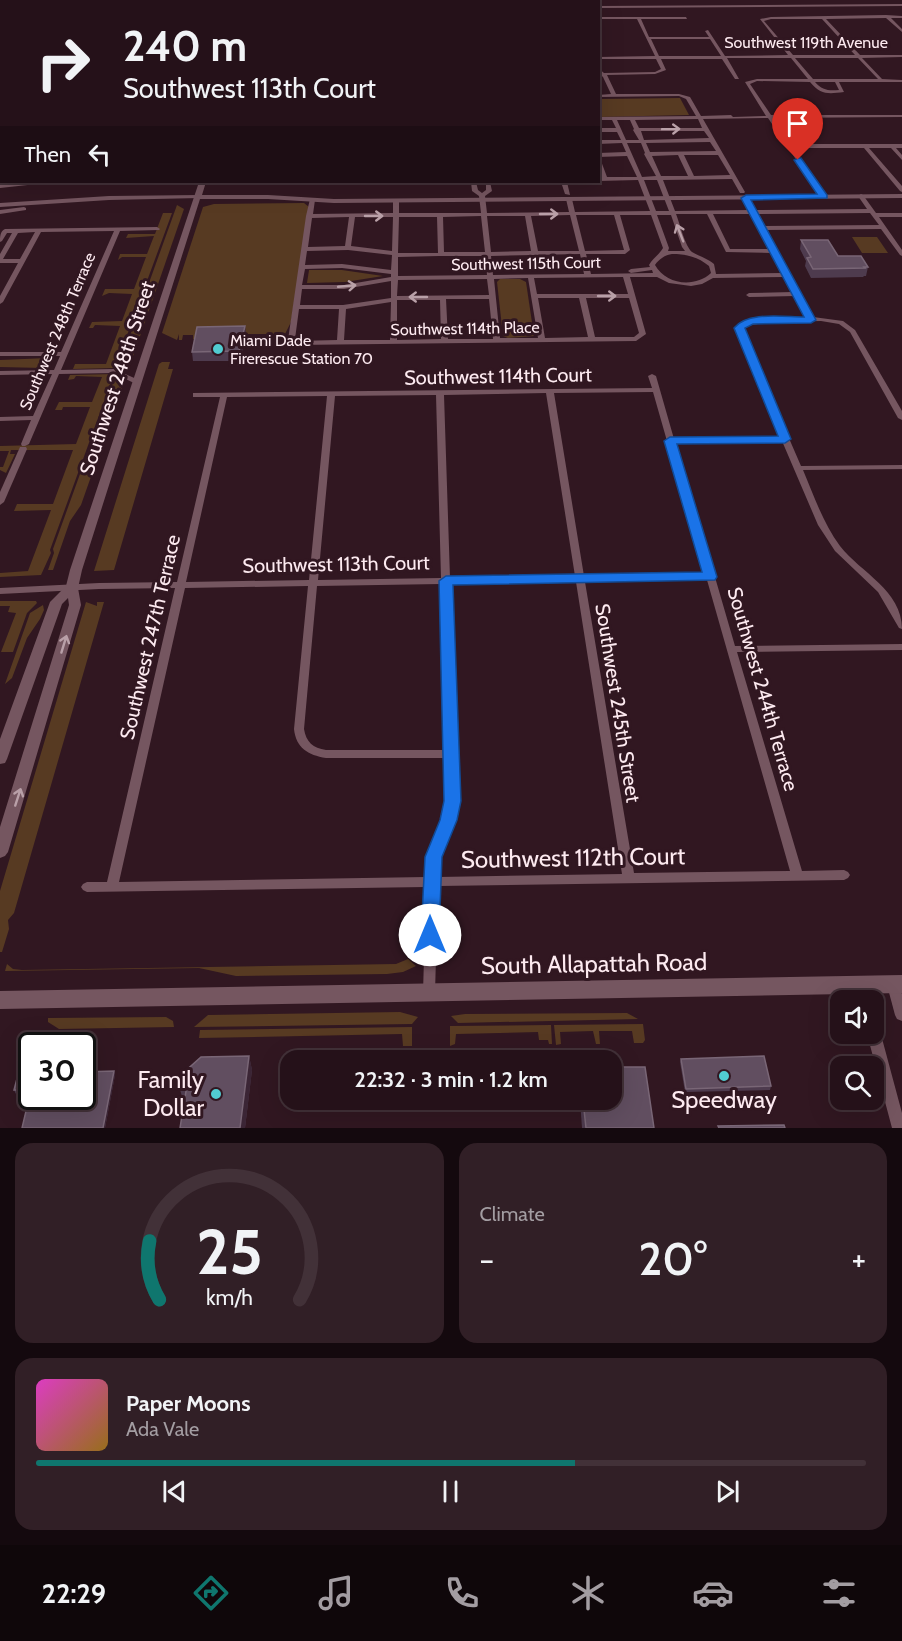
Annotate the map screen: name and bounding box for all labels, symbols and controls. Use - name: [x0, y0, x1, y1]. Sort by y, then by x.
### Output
- text: 240 m: [123, 20, 247, 72]
- icon: right: [24, 24, 102, 102]
- street label: Southwest 119th Avenue: [724, 33, 888, 52]
- text: Southwest 113th Court: [123, 72, 376, 105]
- pin: [772, 98, 823, 160]
- icon: arrive: [781, 107, 814, 140]
- one-way arrow: [660, 123, 680, 135]
- icon: left: [83, 138, 116, 171]
- text: Then: [24, 141, 71, 168]
- one-way arrow: [539, 208, 559, 220]
- one-way arrow: [363, 210, 383, 221]
- one-way arrow: [674, 224, 685, 243]
- street label: Southwest 248th Terrace: [16, 250, 99, 413]
- street label: Southwest 115th Court: [451, 253, 602, 274]
- street label: Southwest 248th Street: [74, 278, 160, 478]
- one-way arrow: [336, 280, 356, 291]
- one-way arrow: [597, 290, 617, 302]
- one-way arrow: [409, 291, 429, 303]
- street label: Southwest 114th Place: [390, 318, 540, 339]
- place label: Miami Dade Firerescue Station 70: [230, 331, 373, 368]
- marker: Miami Dade Firerescue Station 70: [211, 342, 225, 356]
- street label: Southwest 114th Court: [404, 362, 592, 390]
- street label: Southwest 247th Terrace: [115, 532, 185, 742]
- street label: Southwest 113th Court: [242, 550, 430, 578]
- street label: Southwest 244th Terrace: [722, 584, 804, 794]
- street label: Southwest 245th Street: [590, 602, 646, 804]
- one-way arrow: [59, 635, 70, 654]
- one-way arrow: [13, 788, 24, 807]
- street label: Southwest 112th Court: [461, 841, 685, 874]
- position arrow: [398, 903, 462, 967]
- street label: South Allapattah Road: [480, 947, 708, 980]
- map controls: [830, 990, 884, 1110]
- button: sound: [830, 990, 884, 1044]
- speed limit sign: 30: [18, 1032, 96, 1110]
- button: search: [830, 1056, 884, 1110]
- place label: Family Dollar: [138, 1065, 204, 1122]
- text: 22:32 · 3 min · 1.2 km: [354, 1066, 548, 1093]
- marker: Speedway: [717, 1069, 731, 1083]
- place label: Speedway: [671, 1085, 777, 1114]
- marker: Family Dollar: [209, 1087, 223, 1101]
- text: Climate: [480, 1202, 545, 1226]
- text: 25: [196, 1214, 263, 1290]
- text: 20°: [639, 1232, 707, 1286]
- text: −: [480, 1239, 494, 1279]
- text: +: [851, 1239, 866, 1279]
- text: km/h: [206, 1284, 253, 1310]
- text: Paper Moons: [126, 1390, 250, 1417]
- text: Ada Vale: [126, 1417, 199, 1441]
- icon: previous: [158, 1475, 191, 1508]
- icon: pause: [434, 1475, 467, 1508]
- icon: next: [711, 1475, 744, 1508]
- icon: directions: [190, 1572, 232, 1614]
- icon: music: [315, 1572, 357, 1614]
- icon: phone: [441, 1572, 483, 1614]
- icon: climate: [567, 1572, 609, 1614]
- icon: car: [692, 1572, 734, 1614]
- icon: filters: [818, 1572, 860, 1614]
- text: 22:29: [42, 1577, 106, 1610]

